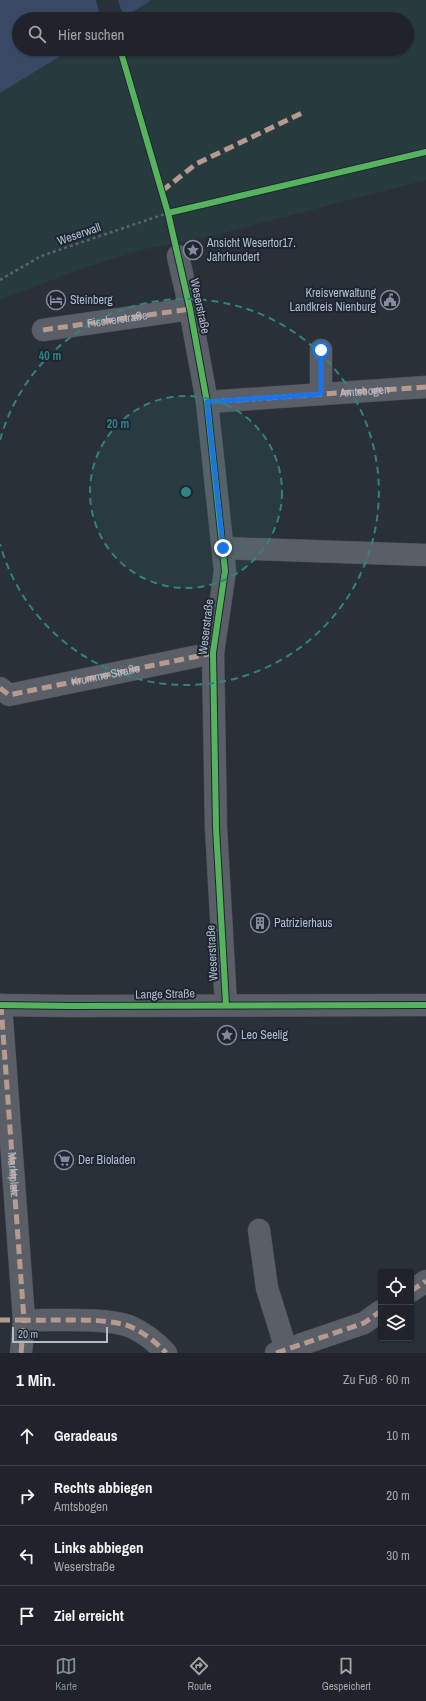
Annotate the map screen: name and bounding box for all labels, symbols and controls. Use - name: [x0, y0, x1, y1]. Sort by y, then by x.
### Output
- search box: [12, 12, 414, 56]
- icon: search: [26, 23, 48, 45]
- text: Hier suchen: [58, 24, 124, 45]
- street label: Weserwall: [55, 219, 103, 249]
- place label: Ansicht Wesertor17. Jahrhundert: [206, 235, 296, 265]
- place icon: Ansicht Wesertor17. Jahrhundert: [182, 239, 204, 261]
- street label: Weserstraße: [186, 277, 214, 335]
- place label: Kreisverwaltung Landkreis Nienburg: [290, 285, 377, 315]
- hotel icon: Steinberg: [45, 289, 67, 311]
- public building icon: Kreisverwaltung Landkreis Nienburg: [379, 289, 401, 311]
- place label: Steinberg: [70, 292, 113, 308]
- street label: Fischerstraße: [86, 307, 148, 332]
- route start: [312, 341, 330, 359]
- text: 40 m: [39, 348, 61, 364]
- street label: Amtsbogen: [338, 382, 390, 401]
- text: 20 m: [107, 416, 129, 432]
- centre of rings: [179, 485, 193, 499]
- route end: [214, 539, 232, 557]
- street label: Weserstraße: [195, 598, 217, 656]
- street label: Krumme Straße: [70, 660, 141, 690]
- building icon: Patrizierhaus: [249, 912, 271, 934]
- place label: Patrizierhaus: [274, 915, 333, 931]
- street label: Weserstraße: [203, 925, 221, 981]
- street label: Lange Straße: [135, 985, 195, 1003]
- place icon: Leo Seelig: [216, 1024, 238, 1046]
- place label: Leo Seelig: [241, 1027, 289, 1043]
- supermarket icon: Der Bioladen: [53, 1149, 75, 1171]
- street label: Marktplatz: [4, 1151, 23, 1198]
- place label: Der Bioladen: [78, 1152, 135, 1168]
- map controls: [378, 1269, 414, 1341]
- button: locate: [378, 1269, 414, 1305]
- button: layers: [378, 1305, 414, 1341]
- scale bar: [12, 1325, 108, 1344]
- text: 20 m: [18, 1327, 38, 1341]
- text: 1 Min.: [16, 1368, 56, 1391]
- text: Zu Fuß · 60 m: [343, 1371, 410, 1388]
- icon: ahead: [16, 1425, 38, 1447]
- text: Geradeaus: [54, 1425, 118, 1446]
- text: 10 m: [386, 1427, 410, 1444]
- text: Rechts abbiegen: [54, 1477, 152, 1498]
- icon: right: [16, 1485, 38, 1507]
- text: 20 m: [386, 1487, 410, 1504]
- text: Amtsbogen: [54, 1498, 108, 1515]
- text: Links abbiegen: [54, 1537, 144, 1558]
- icon: left: [16, 1545, 38, 1567]
- text: 30 m: [386, 1547, 410, 1564]
- text: Weserstraße: [54, 1558, 115, 1575]
- icon: arrive: [16, 1605, 38, 1627]
- text: Ziel erreicht: [54, 1605, 124, 1626]
- tab: Karte: [55, 1655, 77, 1693]
- tab: Route: [187, 1655, 211, 1693]
- tab: Gespeichert: [322, 1655, 371, 1693]

